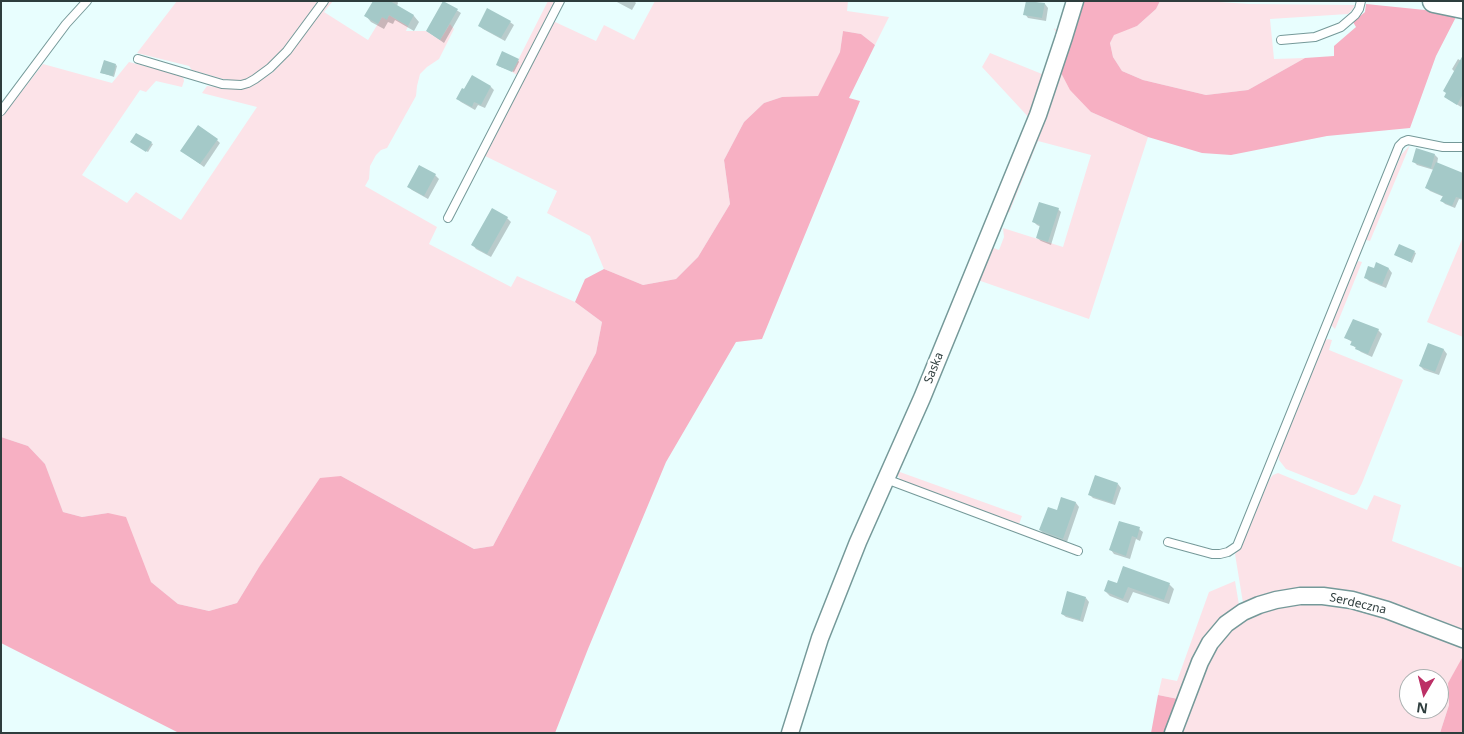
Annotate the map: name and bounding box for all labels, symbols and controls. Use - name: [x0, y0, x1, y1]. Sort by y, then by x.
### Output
- street label: Saska: [921, 350, 947, 386]
- street label: Serdeczna: [1328, 590, 1388, 618]
- north arrow: [1399, 669, 1449, 719]
- text: N: [1415, 698, 1429, 719]

